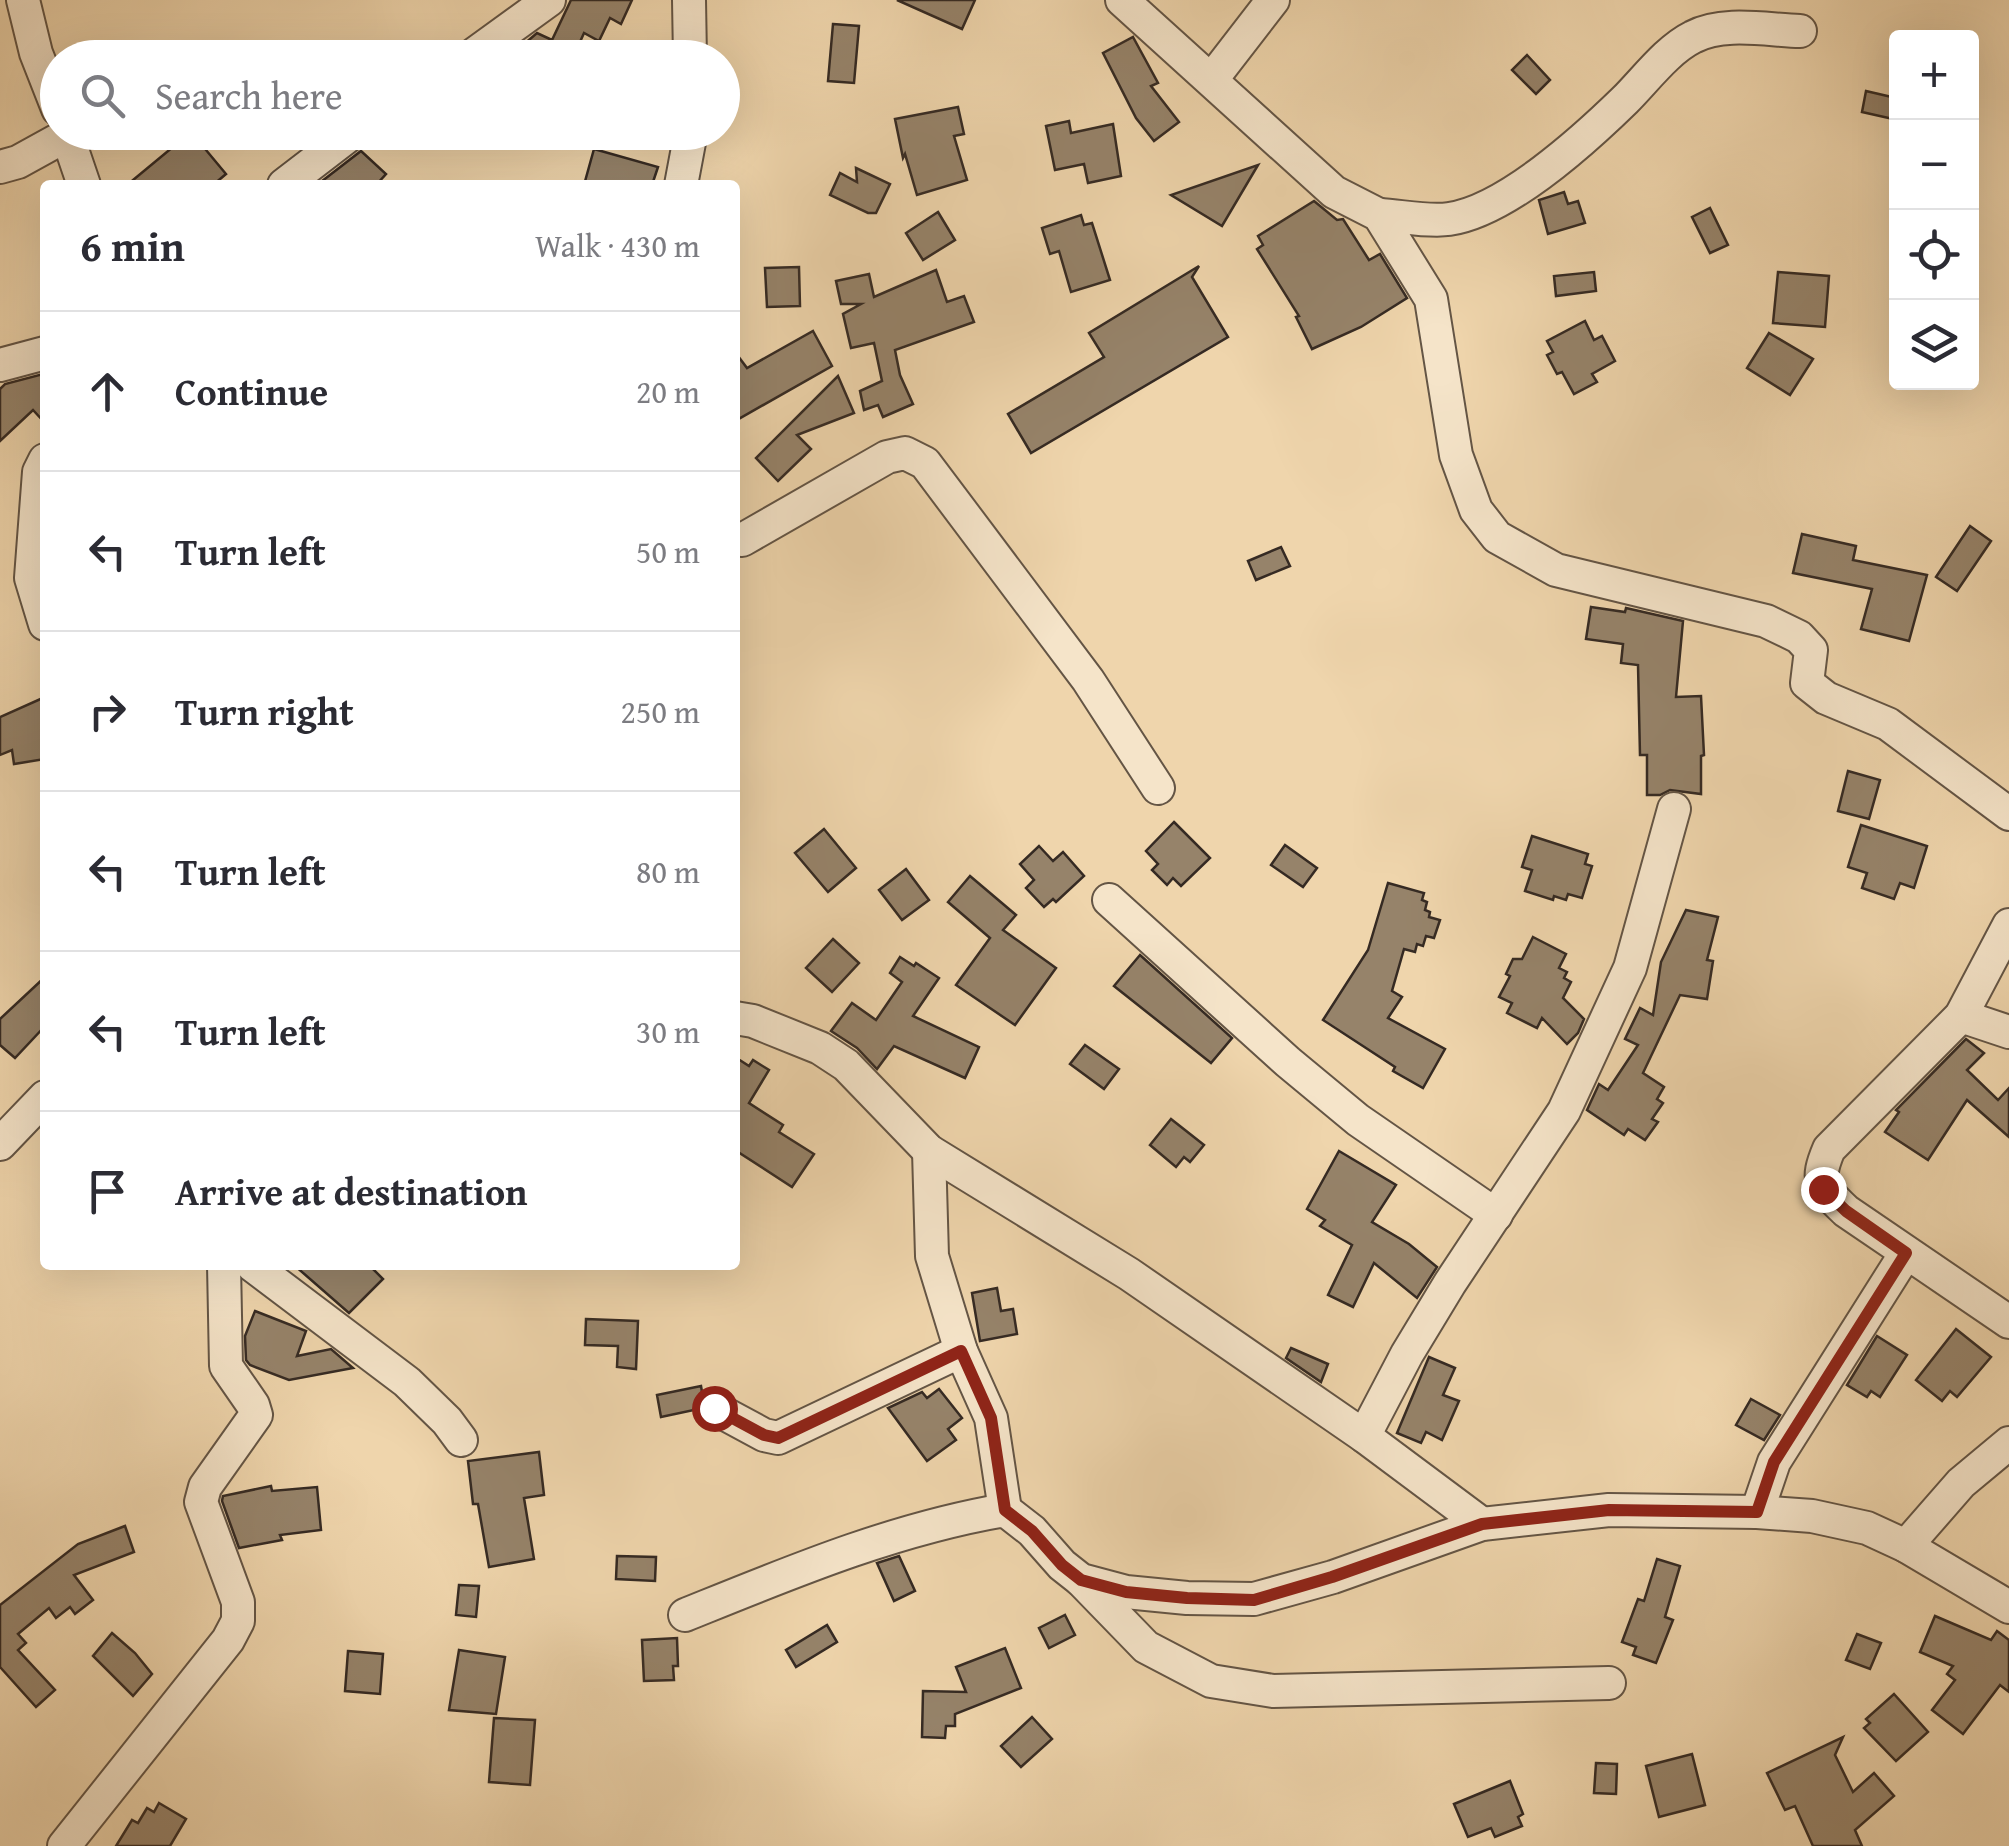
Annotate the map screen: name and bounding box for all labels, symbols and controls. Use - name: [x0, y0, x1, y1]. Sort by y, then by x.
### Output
- map controls: [1889, 30, 1979, 390]
- button: +: [1889, 30, 1979, 120]
- search box: [40, 40, 740, 150]
- text: Search here: [155, 67, 343, 123]
- icon: search: [75, 68, 130, 123]
- button: −: [1889, 120, 1979, 210]
- button: locate: [1889, 210, 1979, 300]
- text: 6 min: [80, 215, 185, 276]
- text: Walk · 430 m: [535, 222, 700, 269]
- button: layers: [1889, 300, 1979, 390]
- text: Continue: [175, 363, 328, 419]
- icon: ahead: [80, 364, 135, 419]
- text: 20 m: [636, 368, 700, 415]
- text: Turn left: [175, 523, 326, 579]
- icon: left: [80, 524, 135, 579]
- text: 50 m: [636, 528, 700, 575]
- text: Turn right: [175, 683, 354, 739]
- icon: right: [80, 684, 135, 739]
- text: 250 m: [621, 688, 700, 735]
- text: Turn left: [175, 843, 326, 899]
- icon: left: [80, 844, 135, 899]
- text: 80 m: [636, 848, 700, 895]
- text: Turn left: [175, 1003, 326, 1059]
- icon: left: [80, 1004, 135, 1059]
- text: 30 m: [636, 1008, 700, 1055]
- text: Arrive at destination: [175, 1163, 528, 1219]
- icon: arrive: [80, 1164, 135, 1219]
- route end: [1801, 1167, 1847, 1213]
- route start: [692, 1386, 738, 1432]

